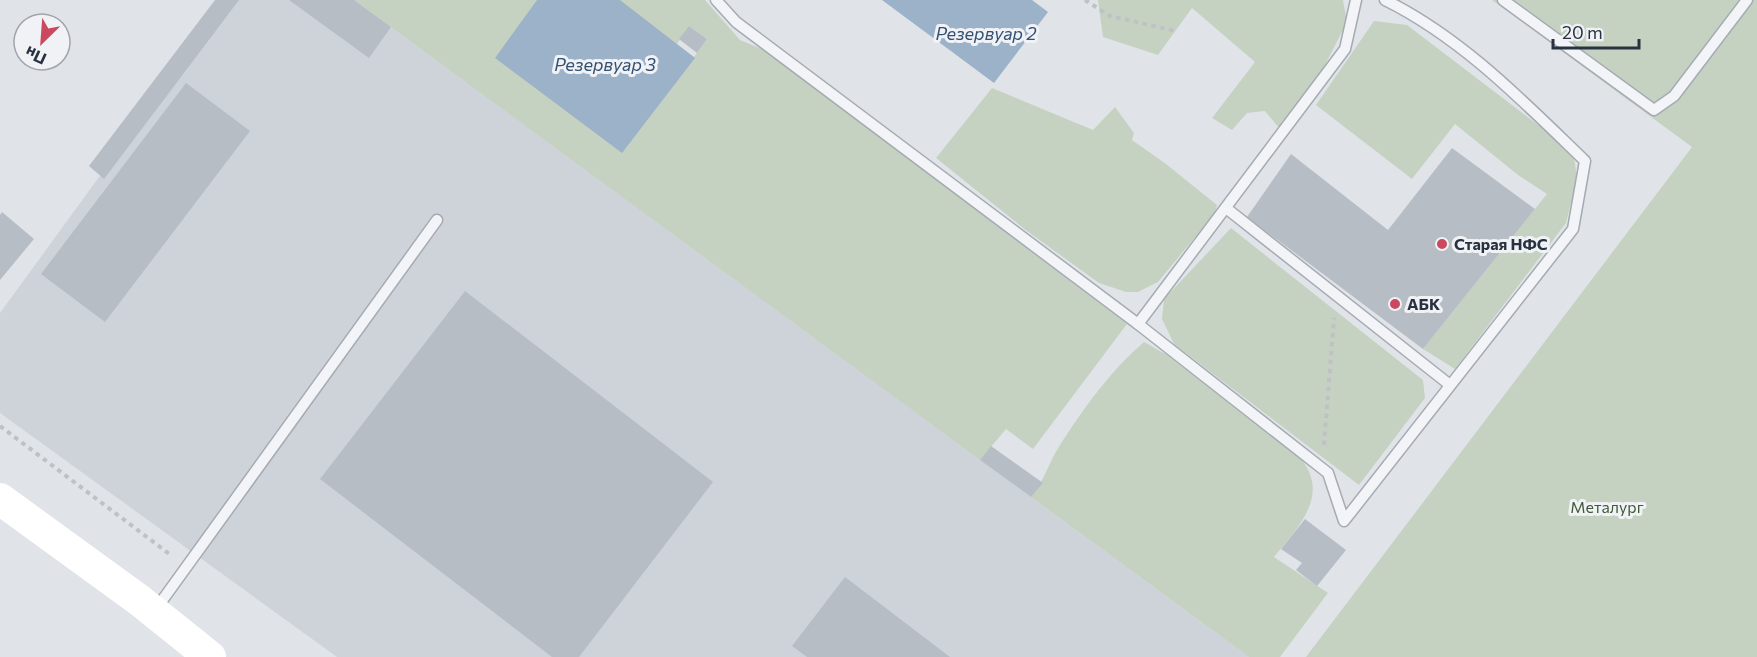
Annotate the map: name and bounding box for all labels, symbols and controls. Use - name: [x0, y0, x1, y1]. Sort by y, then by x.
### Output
- north arrow: [12, 12, 72, 72]
- scale bar: [1553, 12, 1638, 50]
- text: 20 m: [1562, 21, 1603, 43]
- water label: Резервуар 2: [935, 22, 1037, 44]
- text: Пн: [22, 43, 49, 69]
- water label: Резервуар 3: [554, 53, 656, 75]
- place label: Старая НФС: [1454, 234, 1548, 253]
- marker: Старая НФС: [1435, 237, 1449, 251]
- place label: АБК: [1407, 294, 1440, 313]
- marker: АБК: [1388, 297, 1402, 311]
- park label: Металург: [1570, 497, 1644, 516]

